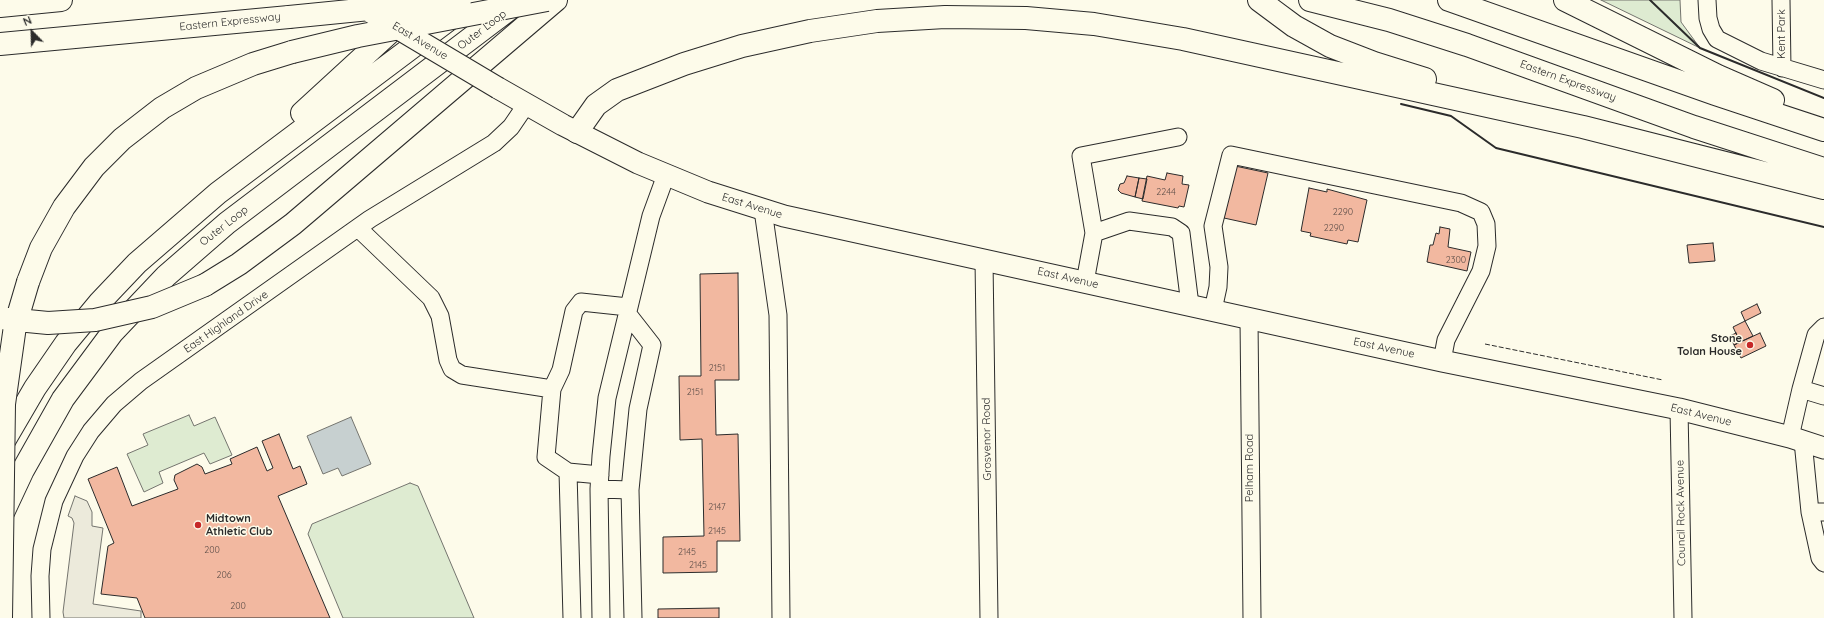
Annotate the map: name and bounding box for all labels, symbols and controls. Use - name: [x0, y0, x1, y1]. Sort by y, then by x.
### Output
- street label: Outer Loop: [455, 7, 509, 53]
- street label: Kent Park: [1775, 9, 1789, 59]
- street label: Eastern Expressway: [179, 10, 281, 34]
- north arrow: [12, 12, 52, 52]
- text: N: [21, 13, 34, 29]
- street label: East Avenue: [390, 19, 450, 63]
- street label: Eastern Expressway: [1518, 57, 1618, 105]
- house number: 2244: [1156, 187, 1176, 197]
- street label: East Avenue: [720, 191, 784, 221]
- street label: Outer Loop: [197, 203, 251, 249]
- house number: 2290: [1333, 207, 1353, 217]
- house number: 2290: [1324, 223, 1344, 233]
- house number: 2300: [1446, 255, 1466, 265]
- street label: East Avenue: [1036, 265, 1100, 291]
- street label: East Highland Drive: [181, 288, 271, 356]
- place label: Stone Tolan House: [1677, 332, 1742, 358]
- street label: East Avenue: [1352, 335, 1416, 361]
- marker: Stone Tolan House: [1745, 340, 1755, 350]
- house number: 2151: [709, 363, 725, 373]
- house number: 2151: [687, 387, 703, 397]
- street label: Grosvenor Road: [980, 397, 994, 481]
- street label: East Avenue: [1669, 401, 1733, 429]
- street label: Pelham Road: [1243, 434, 1257, 502]
- street label: Council Rock Avenue: [1673, 460, 1689, 566]
- house number: 2147: [708, 502, 726, 512]
- place label: Midtown Athletic Club: [206, 512, 272, 538]
- marker: Midtown Athletic Club: [193, 520, 203, 530]
- house number: 2145: [708, 526, 726, 536]
- house number: 200: [204, 545, 220, 555]
- house number: 2145: [678, 547, 696, 557]
- house number: 2145: [689, 560, 707, 570]
- house number: 206: [216, 570, 232, 580]
- house number: 200: [230, 601, 246, 611]

